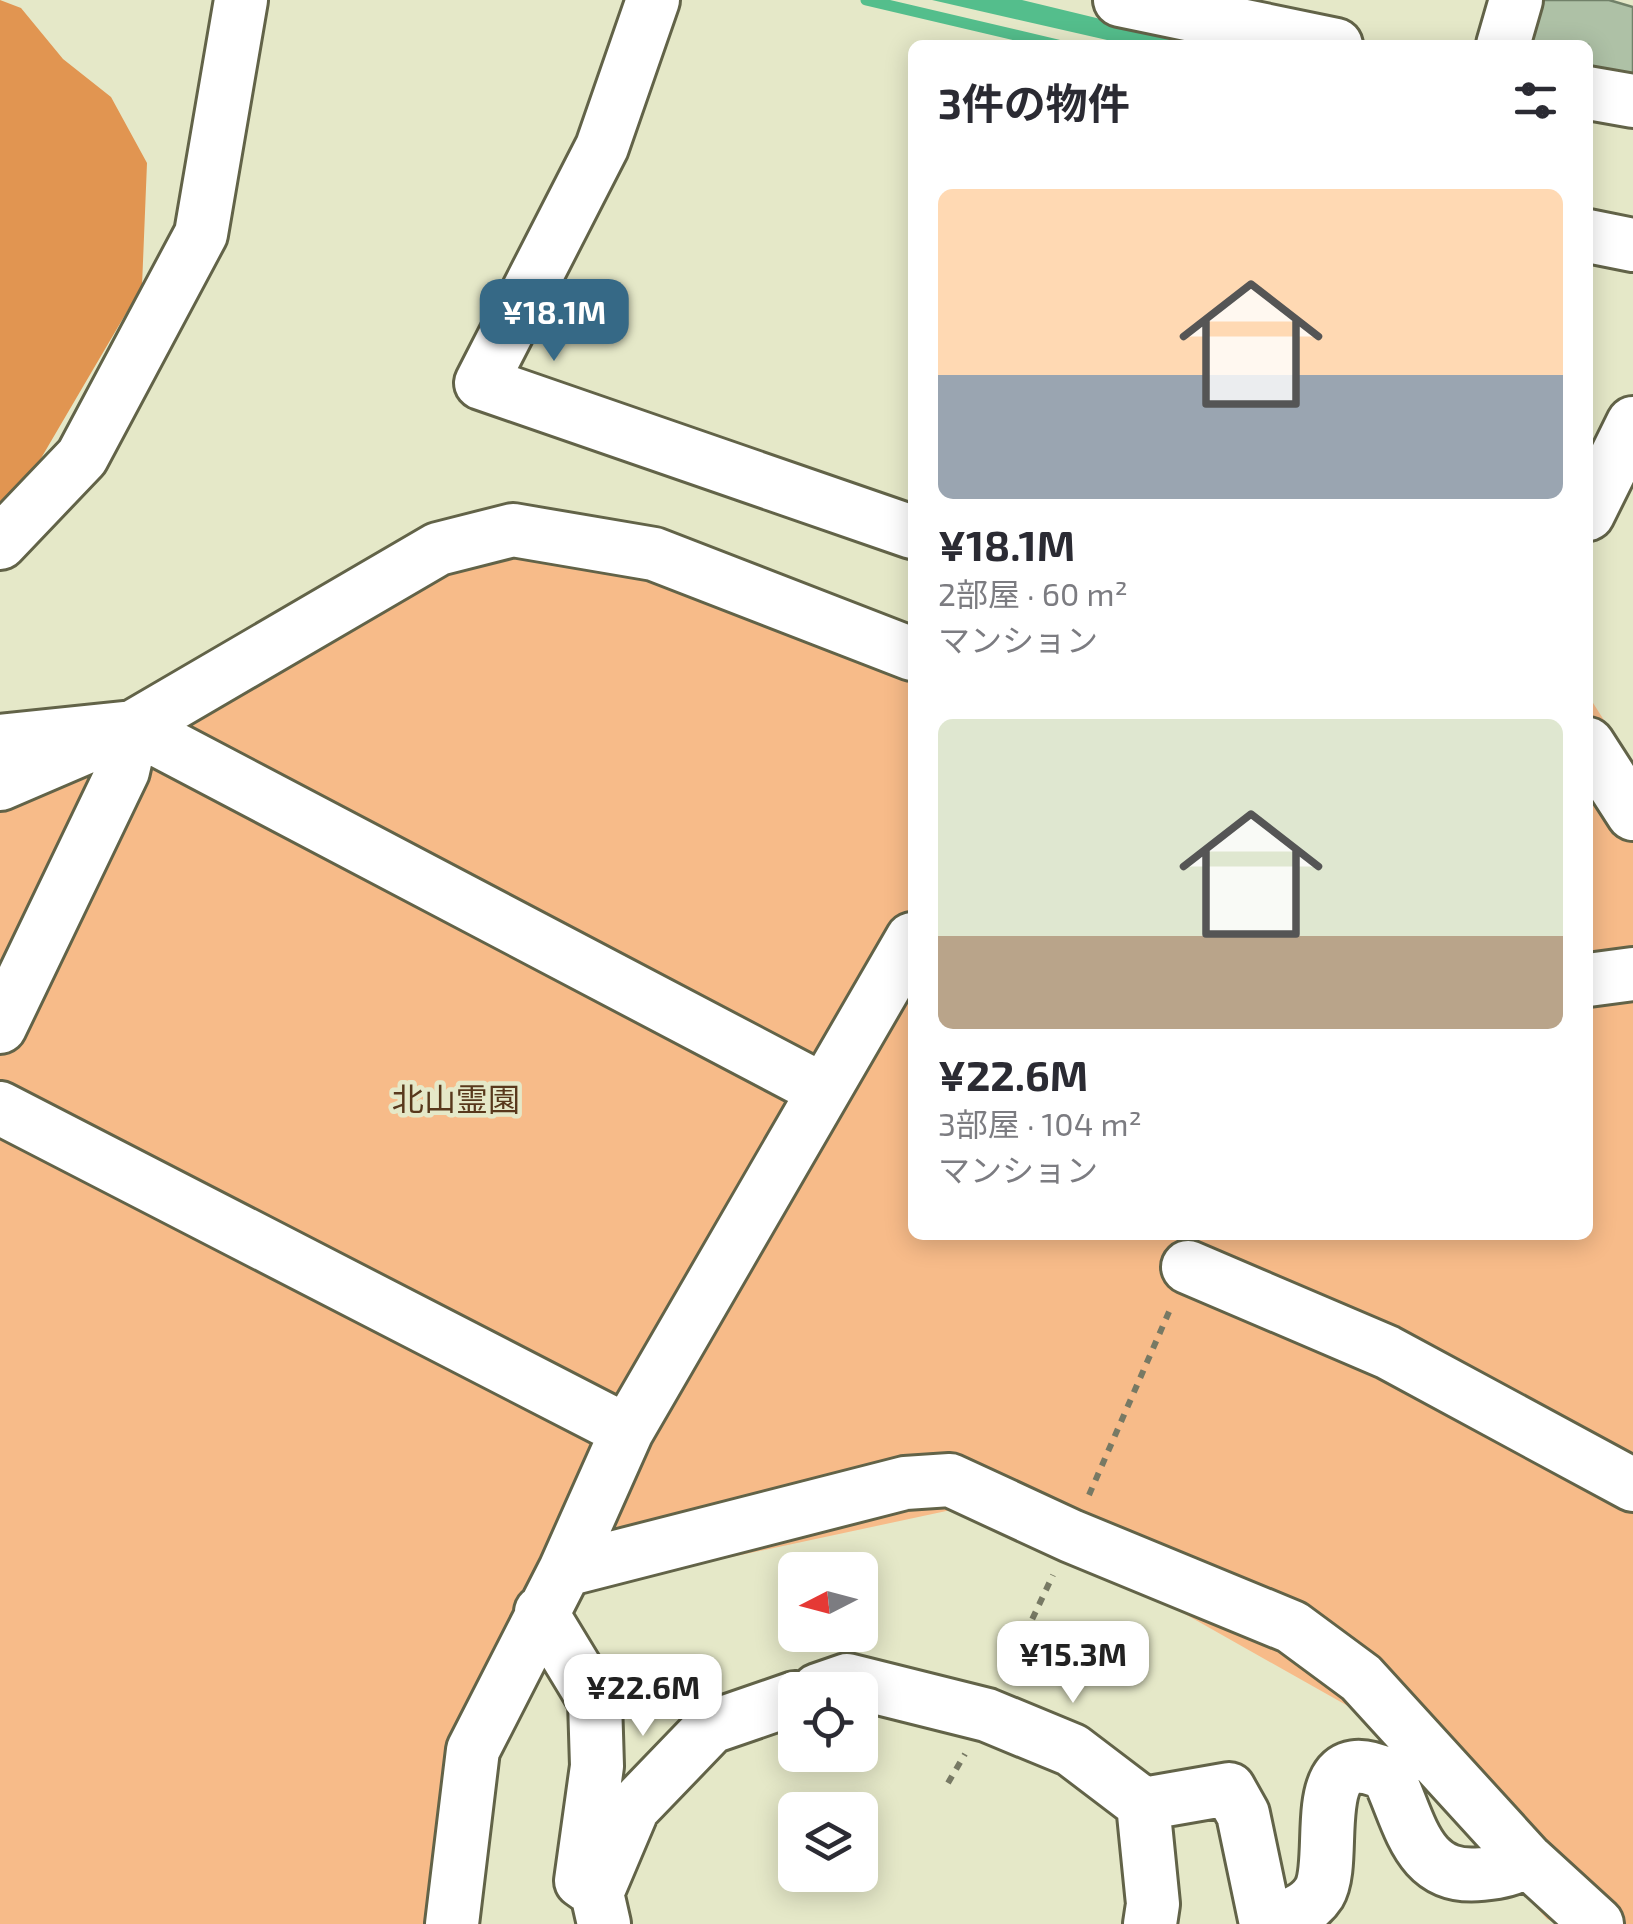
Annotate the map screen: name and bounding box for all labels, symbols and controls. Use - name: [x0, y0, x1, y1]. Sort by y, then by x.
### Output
- icon: filters: [1508, 73, 1563, 128]
- text: 3件の物件: [938, 77, 1130, 127]
- icon: home: [1161, 254, 1341, 434]
- pin: ¥18.1M: [473, 279, 635, 364]
- text: ¥18.1M: [502, 292, 606, 330]
- text: ¥18.1M: [938, 519, 1075, 569]
- text: 2部屋 · 60 m²: [938, 574, 1128, 612]
- text: マンション: [938, 620, 1098, 658]
- icon: home: [1161, 784, 1341, 964]
- text: ¥22.6M: [938, 1049, 1088, 1099]
- park label: 北山霊園: [392, 1079, 520, 1117]
- text: 3部屋 · 104 m²: [938, 1104, 1142, 1142]
- text: マンション: [938, 1150, 1098, 1188]
- north arrow: [778, 1552, 878, 1652]
- map controls: [778, 1552, 878, 1892]
- pin: ¥15.3M: [992, 1621, 1154, 1706]
- text: ¥15.3M: [1019, 1634, 1127, 1672]
- pin: ¥22.6M: [562, 1654, 724, 1739]
- text: ¥22.6M: [586, 1667, 700, 1705]
- button: locate: [778, 1672, 878, 1772]
- button: layers: [778, 1792, 878, 1892]

